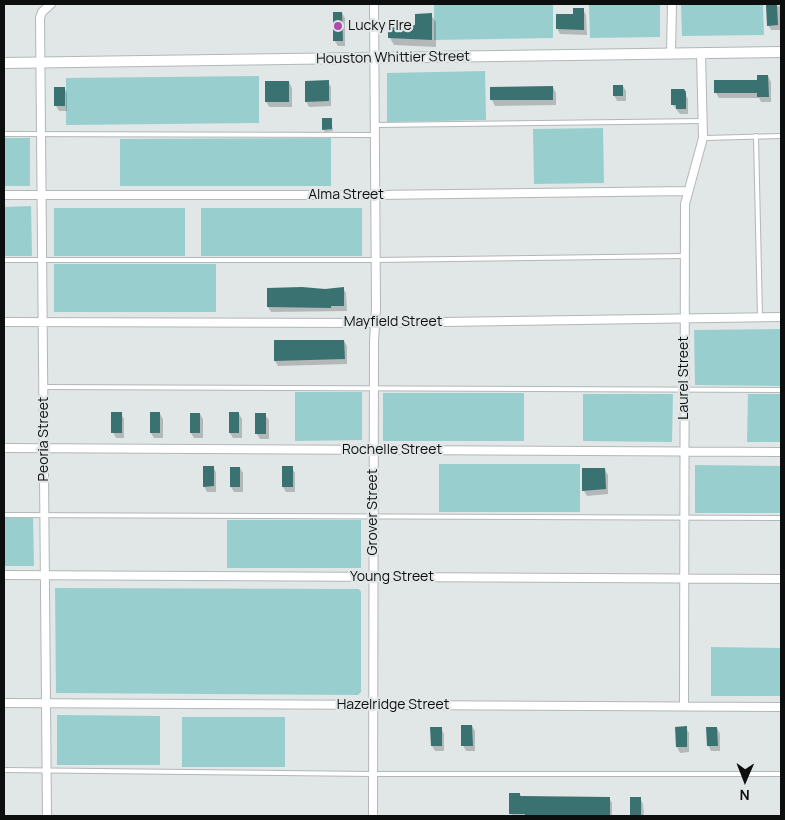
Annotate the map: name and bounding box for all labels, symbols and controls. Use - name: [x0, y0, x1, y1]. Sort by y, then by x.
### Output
- place label: Lucky FIre: [348, 18, 412, 34]
- marker: Lucky FIre: [332, 20, 344, 32]
- street label: Houston Whittier Street: [316, 48, 470, 68]
- street label: Alma Street: [308, 187, 384, 203]
- street label: Mayfield Street: [344, 314, 442, 330]
- street label: Laurel Street: [676, 336, 692, 420]
- street label: Peoria Street: [36, 397, 52, 481]
- street label: Rochelle Street: [342, 442, 442, 458]
- street label: Grover Street: [365, 469, 381, 555]
- street label: Young Street: [350, 569, 434, 585]
- street label: Hazelridge Street: [337, 697, 449, 713]
- north arrow: [720, 755, 770, 805]
- text: N: [740, 786, 750, 805]

